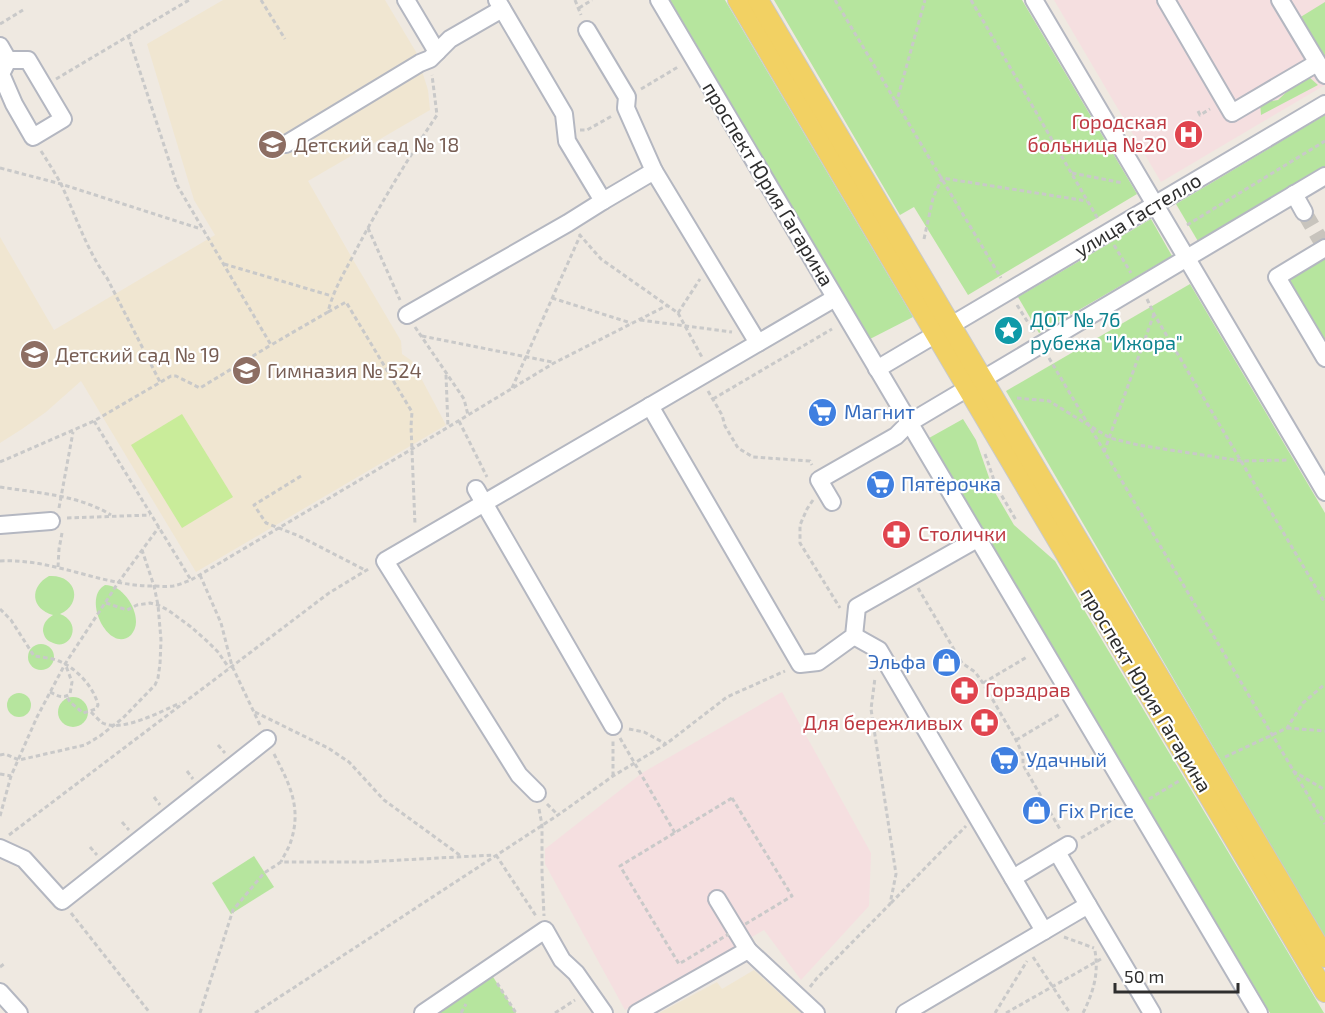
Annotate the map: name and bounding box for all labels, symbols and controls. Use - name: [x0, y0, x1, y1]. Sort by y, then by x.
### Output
- street label: проспект Юрия Гагарина: [698, 77, 840, 290]
- place label: Городская больница №20: [1027, 109, 1167, 156]
- hospital icon: Городская больница №20: [1172, 118, 1204, 150]
- school or university icon: Детский сад № 18: [257, 129, 289, 161]
- place label: Детский сад № 18: [294, 132, 459, 156]
- street label: улица Гастелло: [1070, 167, 1206, 262]
- place label: ДОТ № 76 рубежа "Ижора": [1030, 307, 1183, 355]
- place icon: ДОТ № 76 рубежа "Ижора": [993, 315, 1025, 347]
- school or university icon: Детский сад № 19: [18, 339, 50, 371]
- place label: Детский сад № 19: [55, 342, 220, 366]
- school or university icon: Гимназия № 524: [230, 355, 262, 387]
- place label: Гимназия № 524: [267, 358, 422, 382]
- supermarket icon: Магнит: [807, 396, 839, 428]
- place label: Магнит: [844, 399, 915, 423]
- supermarket icon: Пятёрочка: [864, 468, 896, 500]
- place label: Пятёрочка: [901, 471, 1001, 495]
- pharmacy icon: Столички: [881, 518, 913, 550]
- place label: Столички: [918, 521, 1006, 545]
- street label: проспект Юрия Гагарина: [1076, 583, 1218, 796]
- shop icon: Эльфа: [931, 646, 963, 678]
- place label: Эльфа: [868, 649, 926, 673]
- pharmacy icon: Горздрав: [948, 674, 980, 706]
- place label: Горздрав: [985, 677, 1071, 701]
- pharmacy icon: Для бережливых: [968, 707, 1000, 739]
- place label: Для бережливых: [803, 710, 963, 734]
- supermarket icon: Удачный: [989, 744, 1021, 776]
- place label: Удачный: [1026, 747, 1107, 771]
- shop icon: Fix Price: [1021, 795, 1053, 827]
- place label: Fix Price: [1058, 798, 1134, 822]
- scale bar: [1115, 956, 1238, 994]
- text: 50 m: [1124, 965, 1164, 987]

